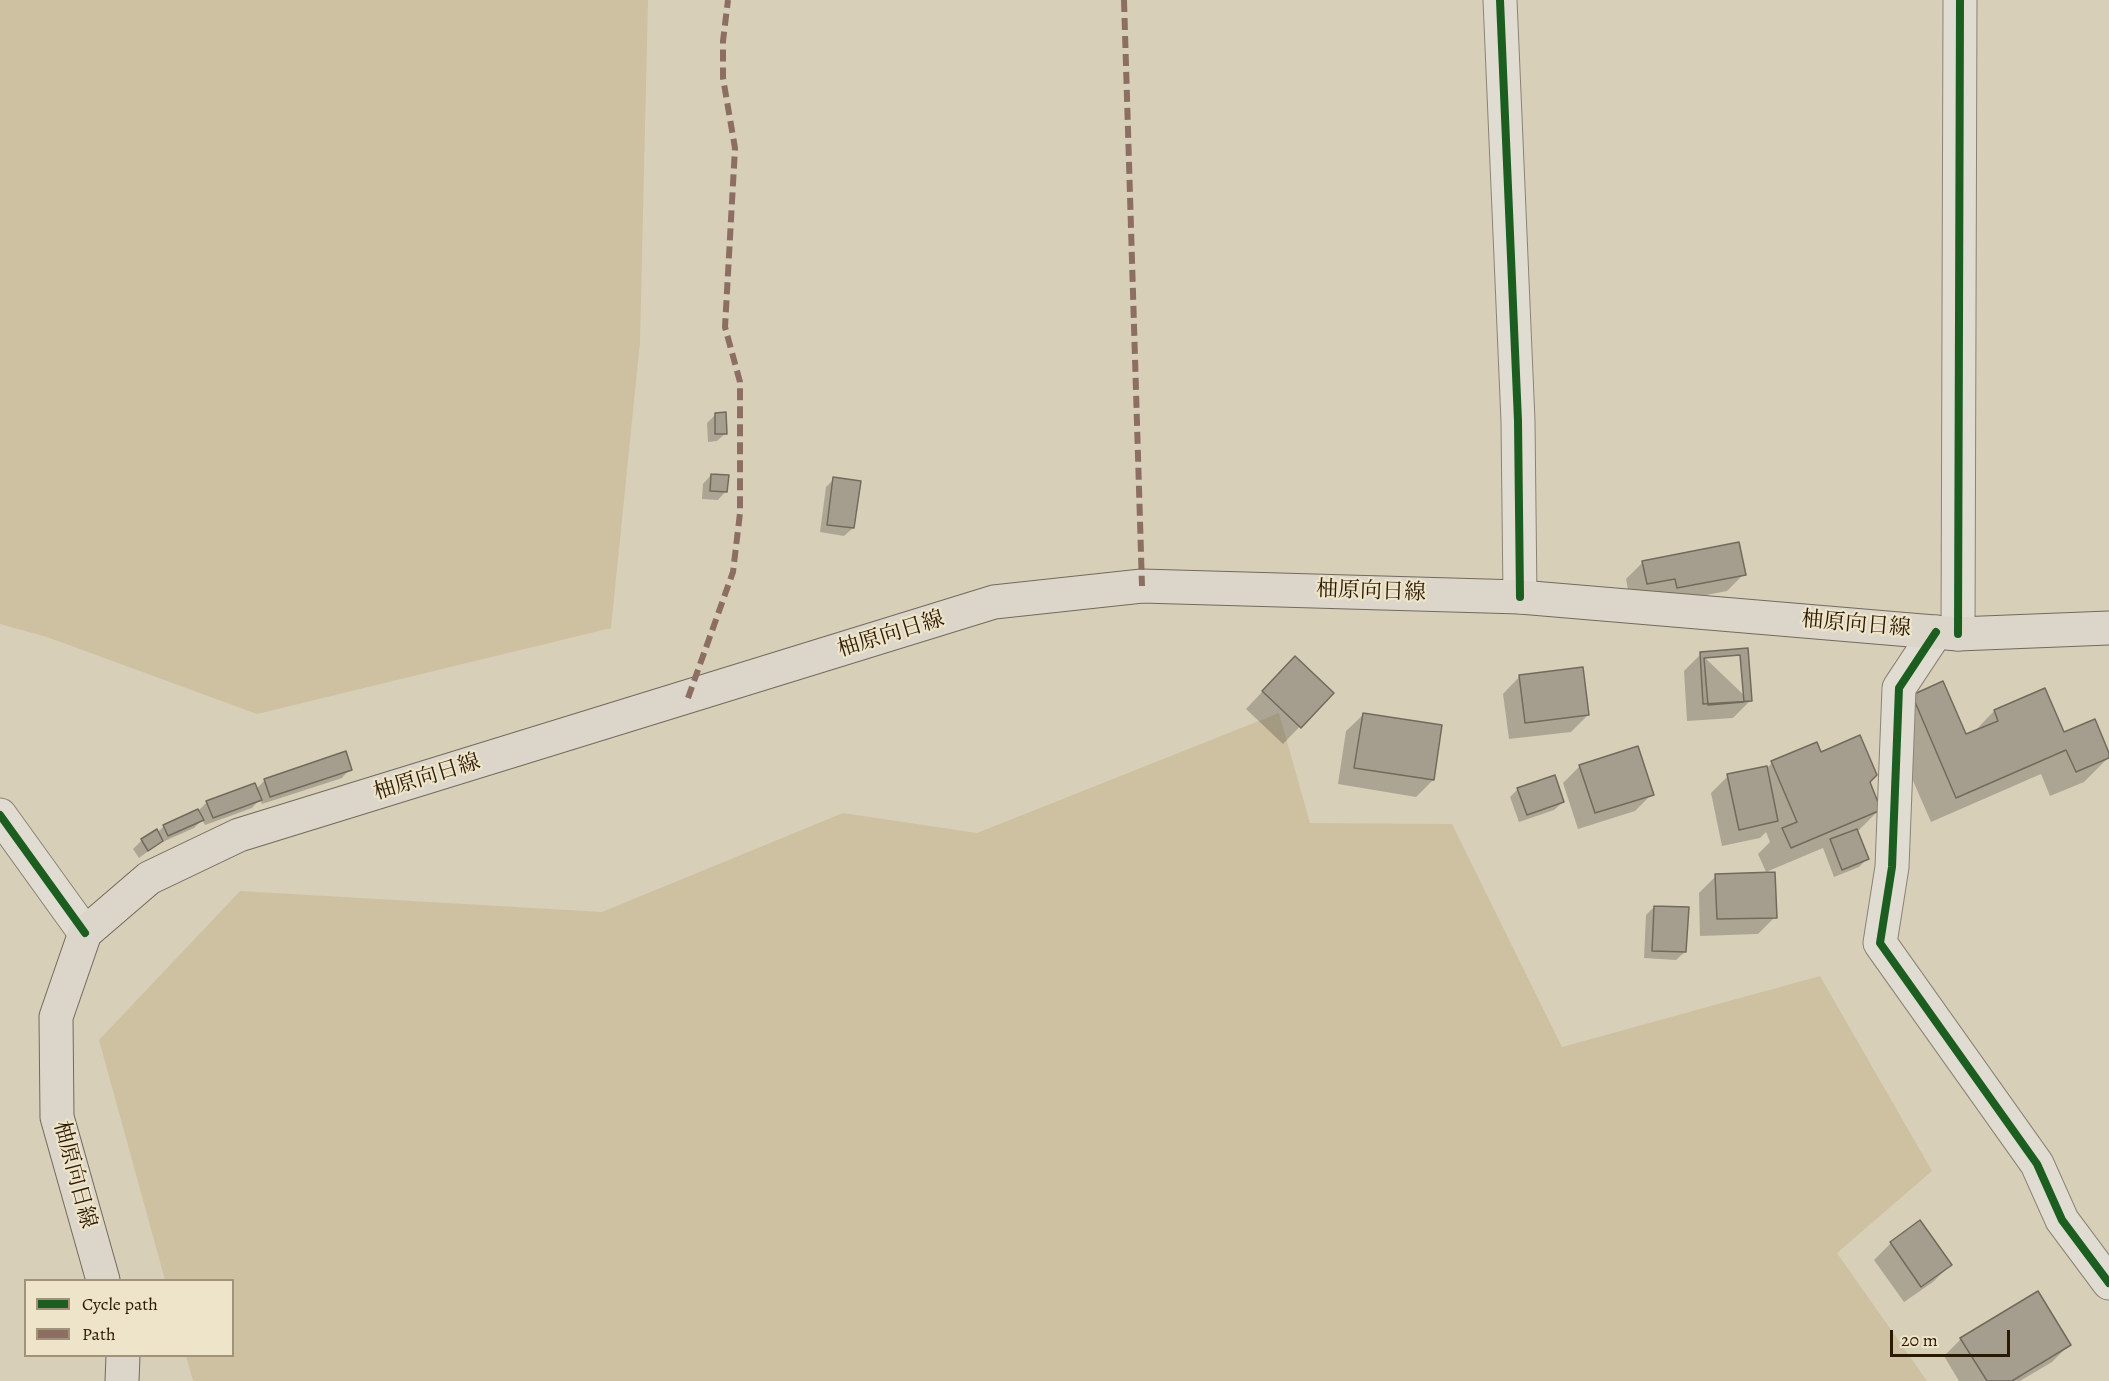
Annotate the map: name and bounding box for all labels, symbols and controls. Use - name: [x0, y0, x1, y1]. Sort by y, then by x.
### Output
- street label: 柚原向日線: [1316, 577, 1426, 607]
- street label: 柚原向日線: [835, 606, 947, 664]
- street label: 柚原向日線: [1800, 607, 1912, 643]
- street label: 柚原向日線: [371, 749, 483, 807]
- street label: 柚原向日線: [47, 1118, 101, 1232]
- legend: [24, 1279, 234, 1357]
- text: Cycle path: [82, 1292, 158, 1316]
- scale bar: [1893, 1318, 2013, 1356]
- text: Path: [82, 1322, 116, 1346]
- text: 20 m: [1901, 1328, 1938, 1352]

